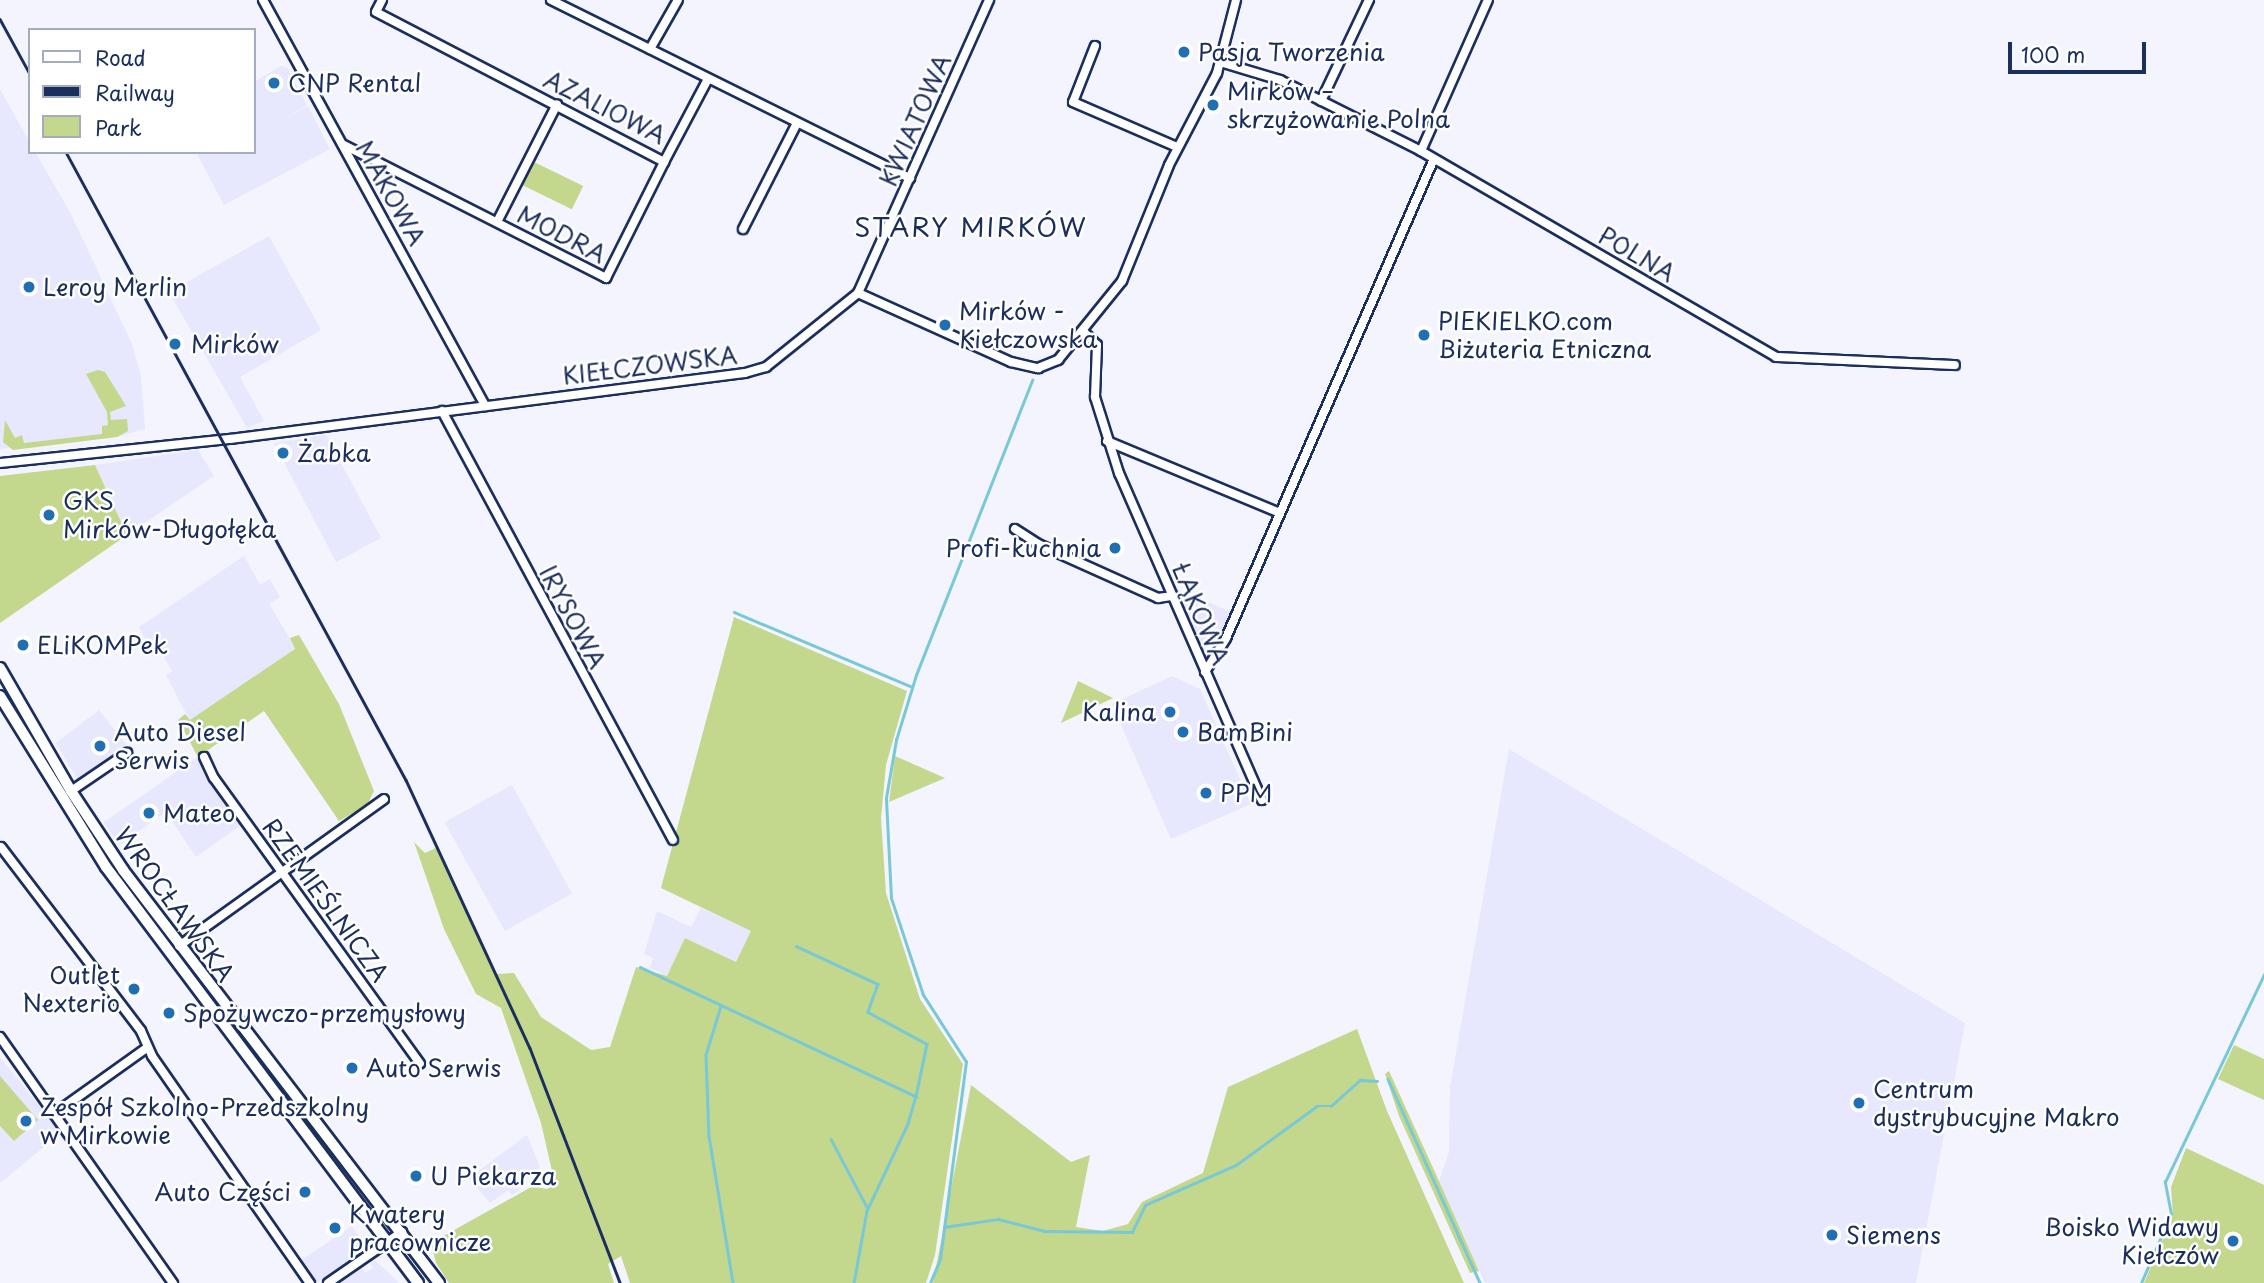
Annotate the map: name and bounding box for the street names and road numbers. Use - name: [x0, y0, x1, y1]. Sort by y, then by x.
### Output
- street label: KWIATOWA: [873, 50, 957, 190]
- street label: AZALIOWA: [539, 64, 671, 150]
- street label: MAKOWA: [350, 135, 432, 251]
- street label: MODRA: [513, 199, 611, 269]
- street label: POLNA: [1593, 220, 1681, 288]
- street label: KIEŁCZOWSKA: [561, 340, 739, 390]
- street label: ŁĄKOWA: [1167, 559, 1235, 669]
- street label: IRYSOWA: [534, 561, 612, 673]
- street label: RZEMIEŚLNICZA: [257, 813, 395, 987]
- street label: WROCŁAWSKA: [109, 821, 241, 987]

